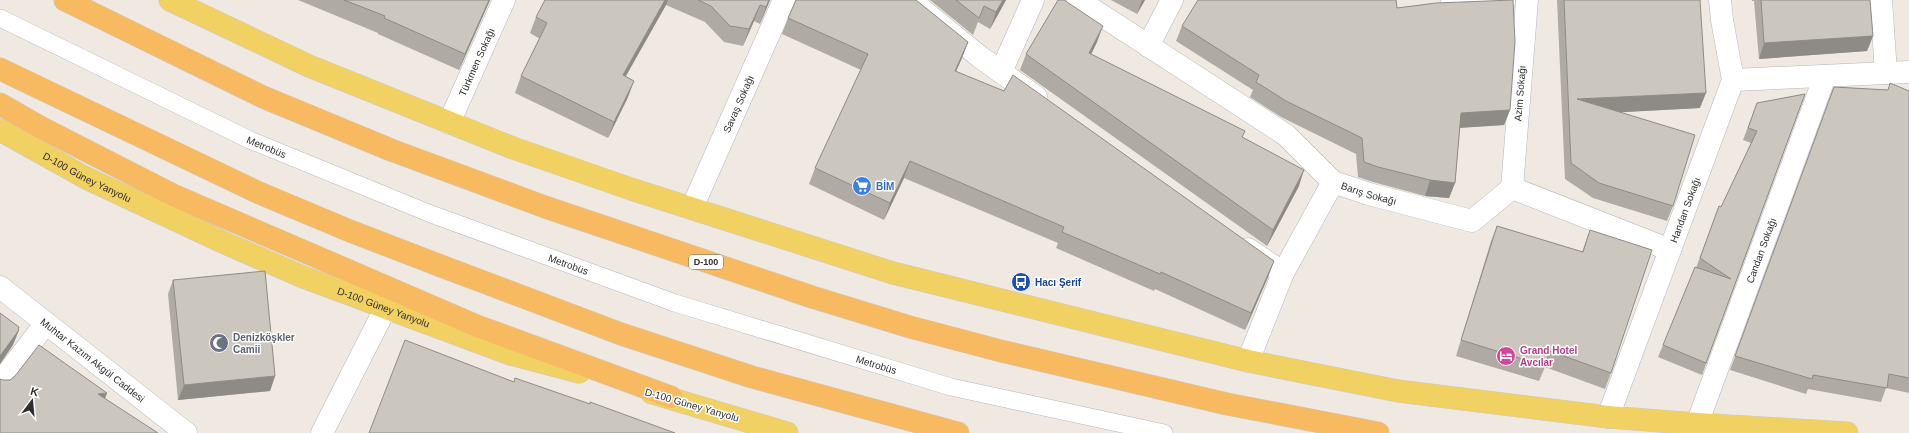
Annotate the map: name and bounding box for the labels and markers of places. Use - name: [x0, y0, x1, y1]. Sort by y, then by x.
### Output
- supermarket icon: BİM: [851, 175, 873, 197]
- place label: BİM: [876, 180, 894, 192]
- bus stop icon: Hacı Şerif: [1010, 271, 1032, 293]
- place label: Hacı Şerif: [1035, 277, 1082, 288]
- mosque icon: Denizköşkler Camii: [208, 332, 230, 354]
- place label: Denizköşkler Camii: [233, 332, 295, 355]
- hotel icon: Grand Hotel Avcılar: [1495, 345, 1517, 367]
- place label: Grand Hotel Avcılar: [1520, 345, 1577, 368]

